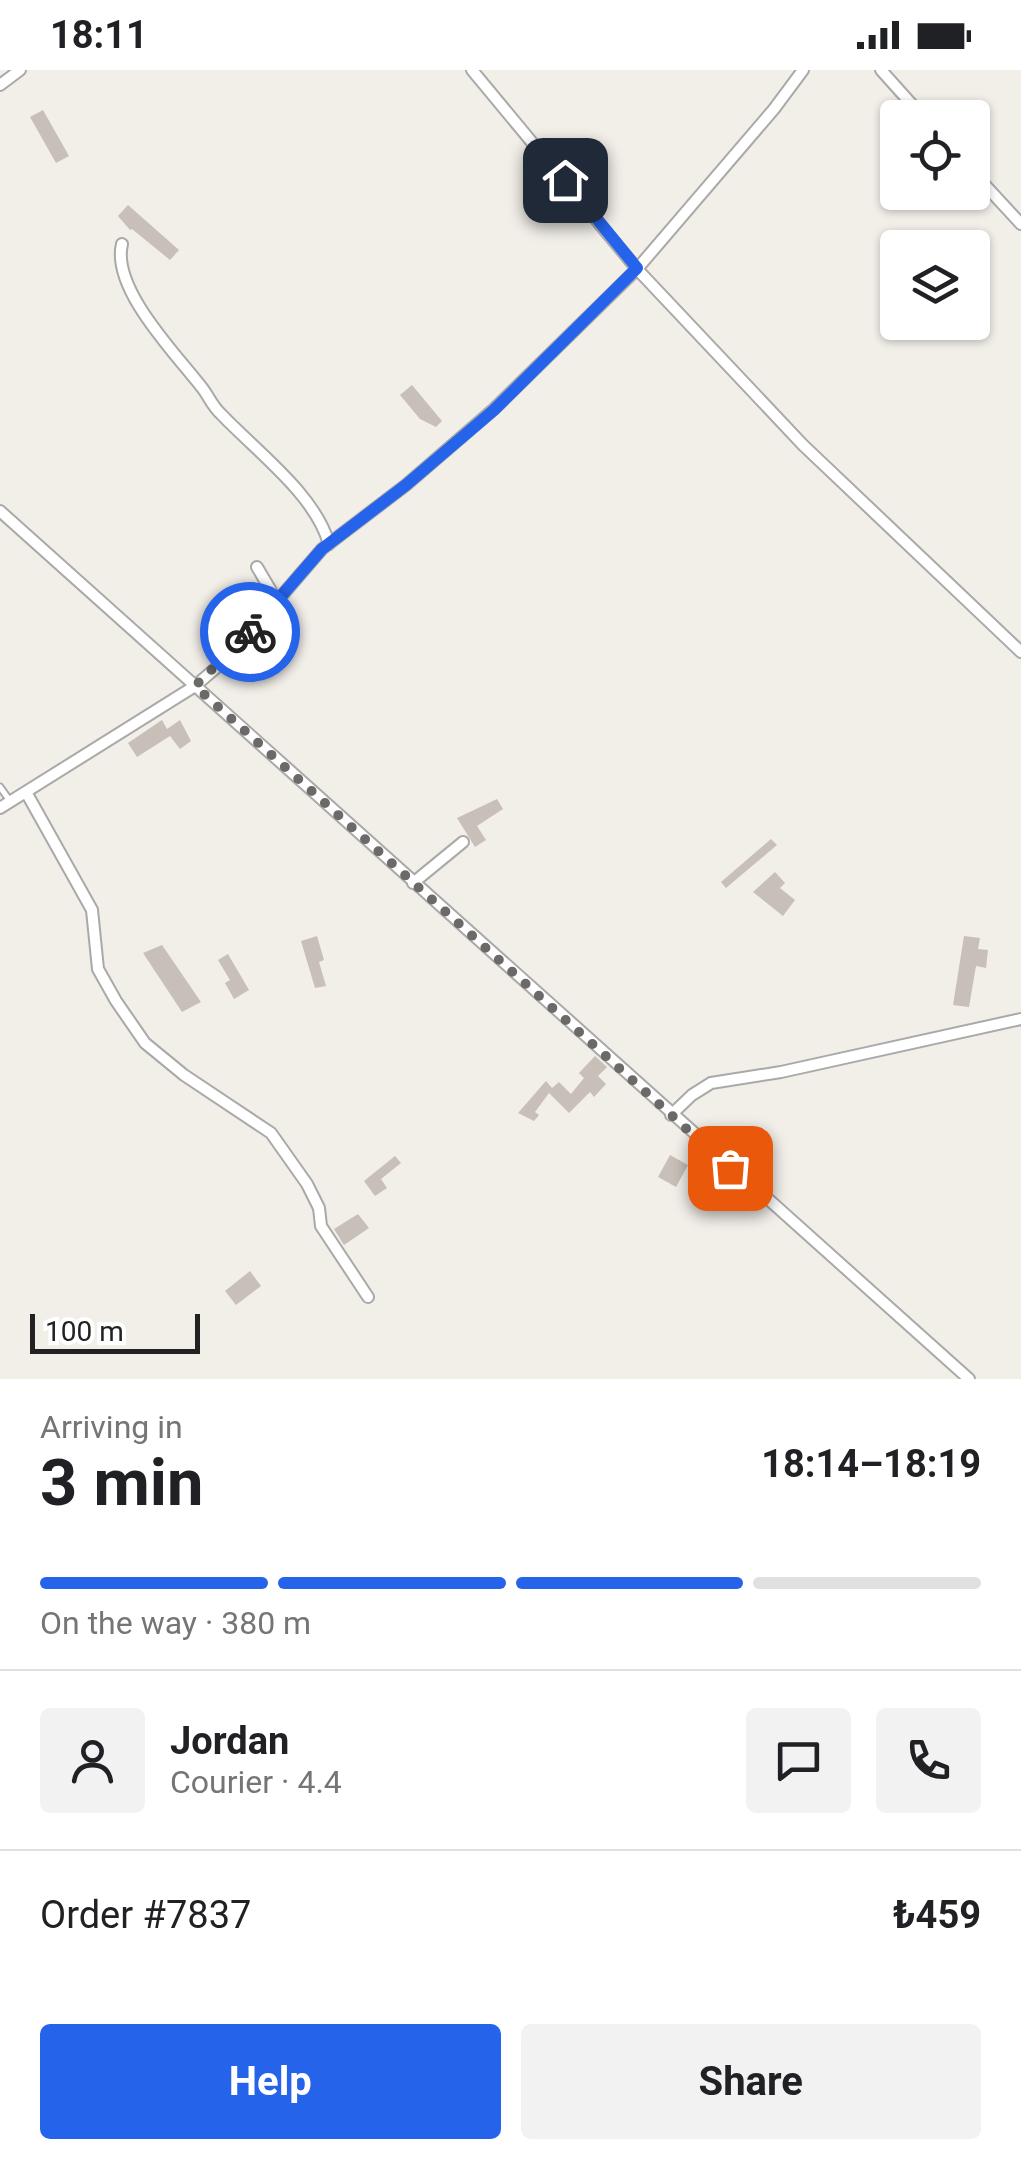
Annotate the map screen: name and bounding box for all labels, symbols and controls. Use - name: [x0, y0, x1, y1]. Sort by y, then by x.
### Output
- text: 18:11: [50, 13, 148, 57]
- map controls: [880, 100, 990, 340]
- button: locate: [880, 100, 990, 210]
- pin: [523, 138, 608, 223]
- icon: home: [538, 153, 593, 208]
- button: layers: [880, 230, 990, 340]
- courier: [200, 582, 300, 682]
- icon: bike: [223, 605, 278, 660]
- pin: [688, 1126, 773, 1211]
- icon: bag: [703, 1141, 758, 1196]
- scale bar: [30, 1309, 200, 1354]
- text: 100 m: [45, 1315, 124, 1348]
- text: Arriving in: [40, 1408, 183, 1446]
- text: 18:14–18:19: [761, 1442, 981, 1486]
- text: 3 min: [40, 1445, 203, 1521]
- text: On the way · 380 m: [40, 1604, 311, 1642]
- button: person: [40, 1708, 145, 1813]
- button: chat: [746, 1708, 851, 1813]
- button: phone: [876, 1708, 981, 1813]
- text: Jordan: [170, 1719, 289, 1763]
- text: Courier · 4.4: [170, 1763, 342, 1801]
- text: Order #7837: [40, 1893, 251, 1937]
- text: ₺459: [893, 1893, 981, 1937]
- button: Help: [40, 2024, 501, 2139]
- button: Share: [521, 2024, 981, 2139]

